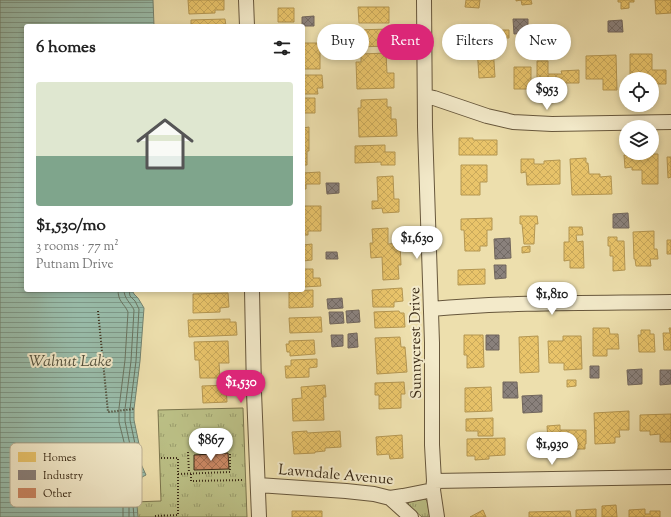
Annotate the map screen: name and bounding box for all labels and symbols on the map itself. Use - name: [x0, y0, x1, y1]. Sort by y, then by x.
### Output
- pin: $953: [523, 77, 571, 111]
- pin: $1,630: [384, 226, 450, 260]
- pin: $1,810: [519, 282, 585, 316]
- street label: Sunnycrest Drive: [405, 287, 428, 399]
- water label: Walnut Lake: [29, 351, 111, 374]
- pin: $1,530: [208, 370, 274, 404]
- pin: $867: [187, 428, 235, 462]
- pin: $1,930: [519, 432, 585, 466]
- legend: [10, 443, 142, 507]
- text: Homes: [43, 450, 76, 466]
- street label: Lawndale Avenue: [277, 460, 394, 491]
- text: Industry: [43, 468, 84, 484]
- text: Other: [43, 486, 72, 502]

